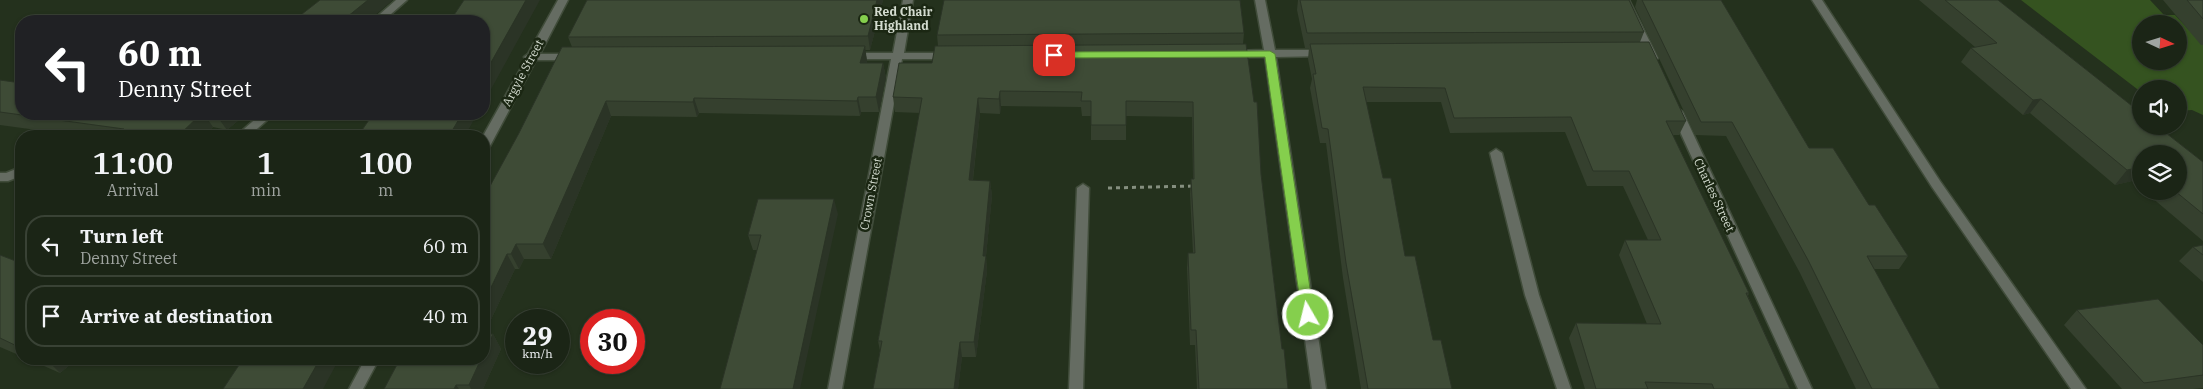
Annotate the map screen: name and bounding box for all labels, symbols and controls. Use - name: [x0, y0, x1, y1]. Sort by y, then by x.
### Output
- place label: Red Chair Highland: [874, 4, 932, 33]
- marker: Red Chair Highland: [858, 13, 870, 25]
- north arrow: [2132, 15, 2188, 70]
- map controls: [2132, 15, 2187, 200]
- text: 60 m: [118, 30, 202, 76]
- pin: [1033, 34, 1075, 76]
- icon: left: [35, 35, 100, 100]
- street label: Argyle Street: [499, 37, 546, 109]
- icon: arrive: [1040, 41, 1068, 69]
- text: Denny Street: [118, 74, 252, 103]
- button: sound: [2132, 80, 2187, 135]
- text: 11:00: [92, 143, 173, 182]
- text: 1: [257, 143, 275, 182]
- text: 100: [359, 143, 413, 182]
- button: layers: [2132, 145, 2187, 200]
- street label: Charles Street: [1691, 156, 1738, 234]
- street label: Crown Street: [856, 157, 885, 231]
- text: Arrival: [107, 180, 159, 200]
- text: min: [251, 180, 281, 200]
- text: m: [378, 180, 393, 200]
- text: Turn left: [80, 224, 163, 248]
- icon: left: [37, 232, 65, 260]
- text: 60 m: [423, 234, 468, 258]
- text: Denny Street: [80, 248, 177, 268]
- position arrow: [1281, 288, 1333, 340]
- icon: arrive: [37, 302, 65, 330]
- text: Arrive at destination: [80, 304, 273, 328]
- text: 40 m: [423, 304, 468, 328]
- speed limit sign: 30: [580, 309, 645, 374]
- text: 29: [522, 319, 553, 352]
- text: km/h: [522, 346, 553, 361]

